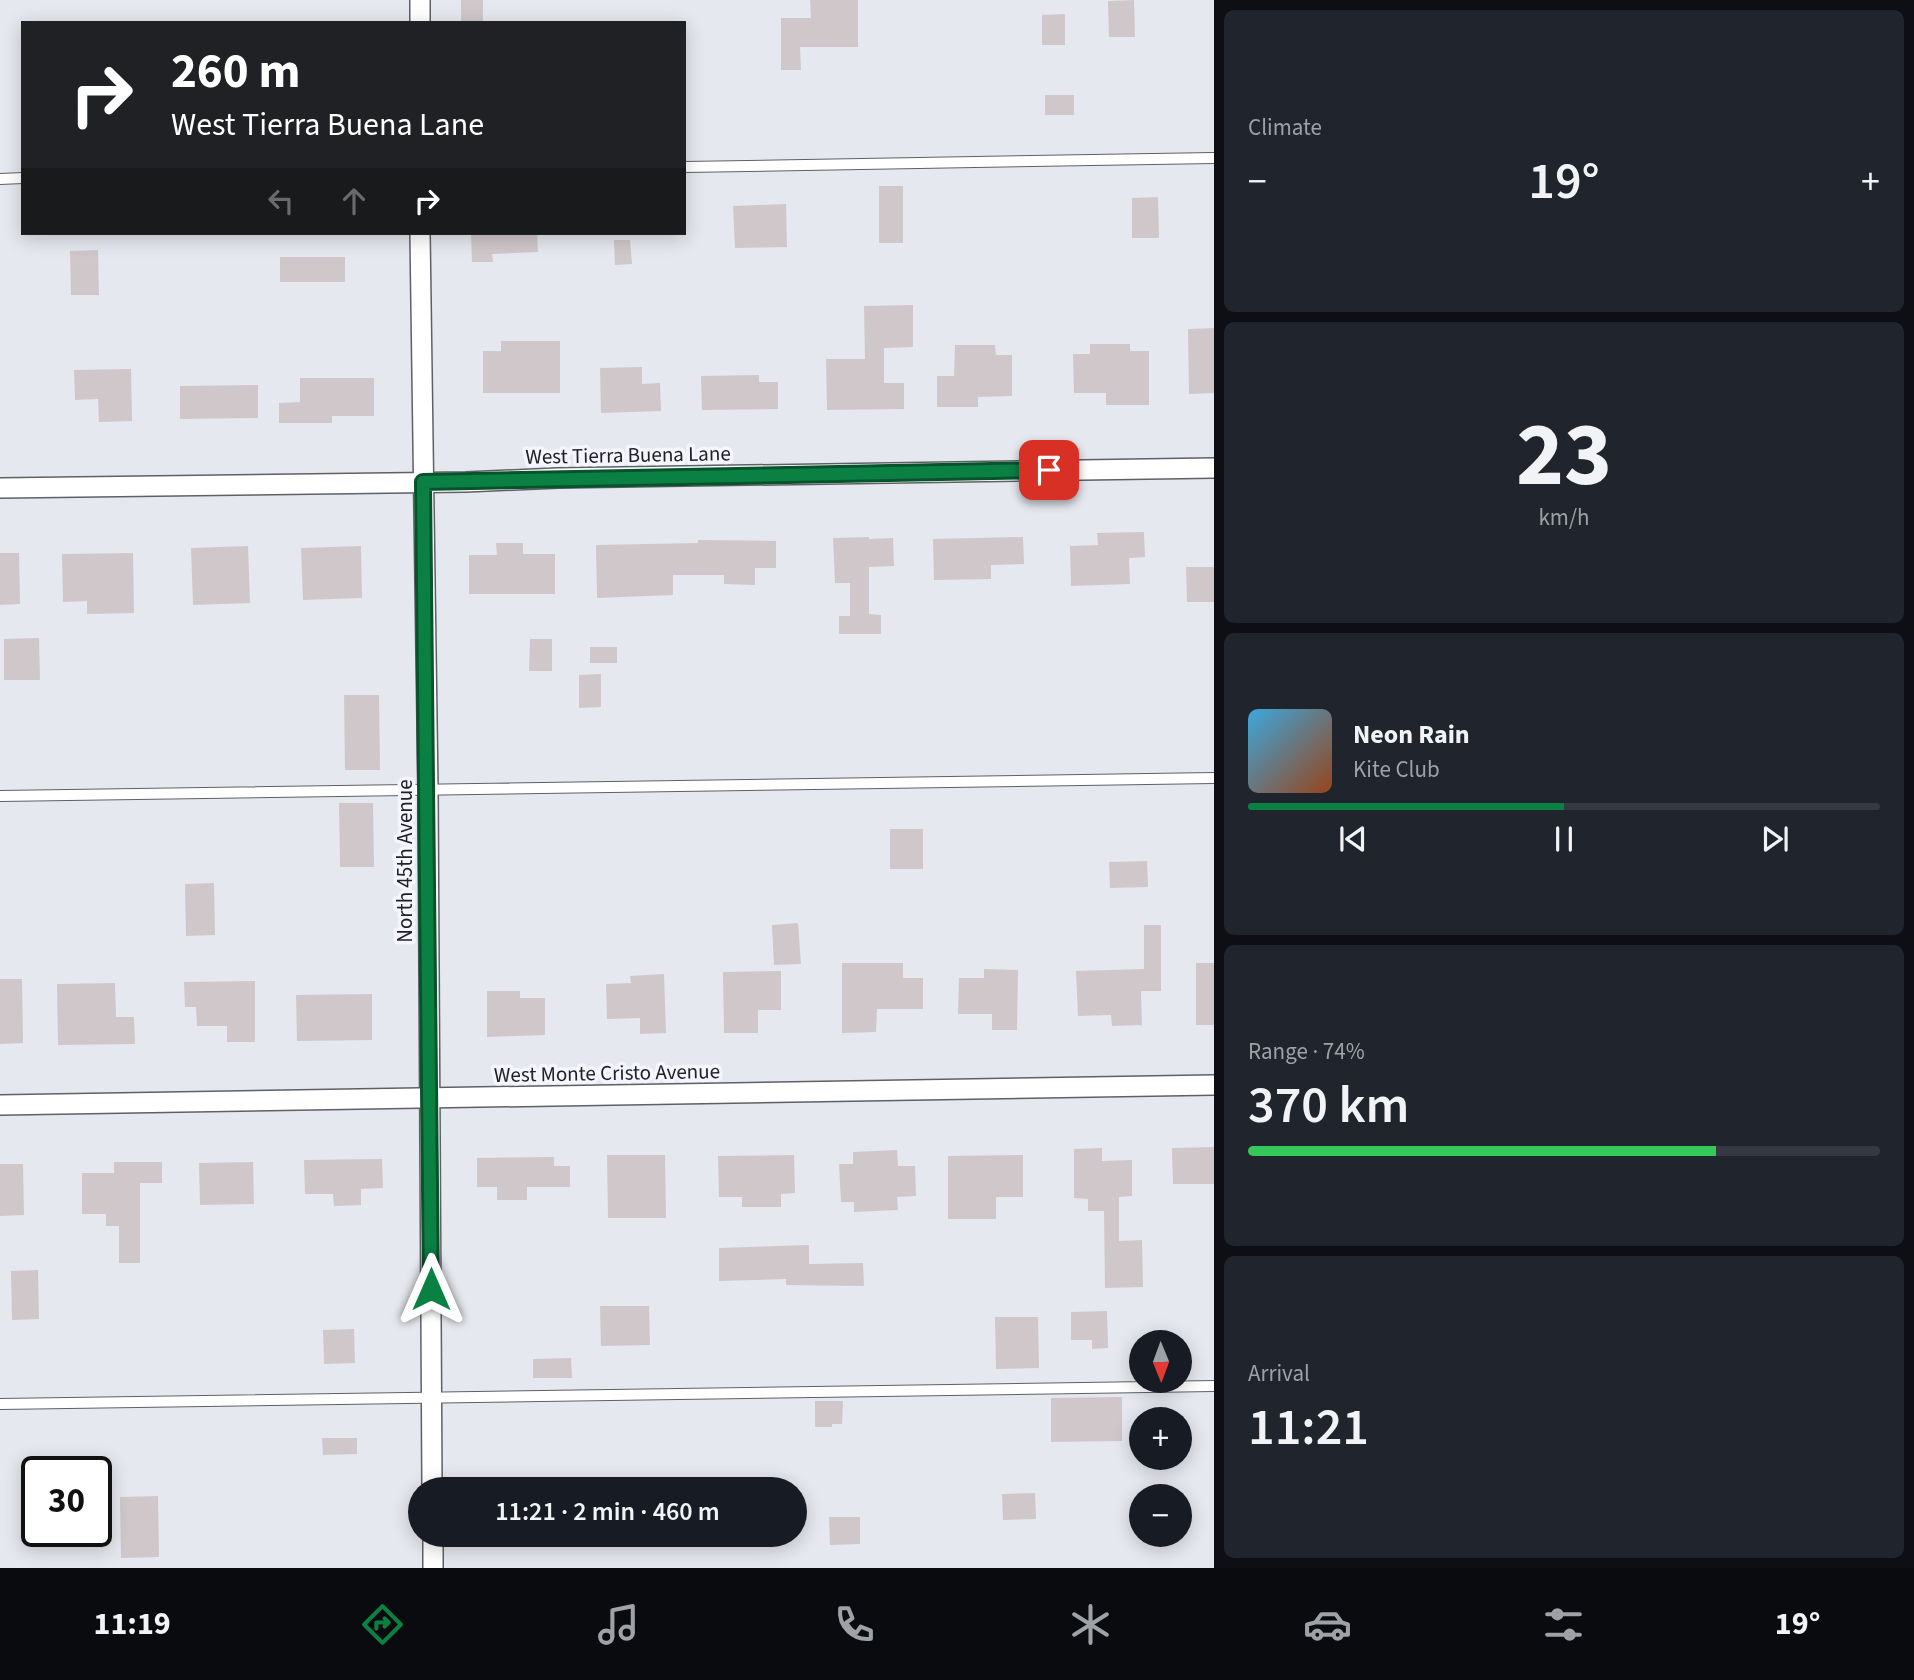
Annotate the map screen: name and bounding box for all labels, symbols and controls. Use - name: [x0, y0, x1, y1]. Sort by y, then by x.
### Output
- text: 260 m: [171, 37, 300, 107]
- icon: right: [56, 49, 147, 140]
- text: West Tierra Buena Lane: [171, 102, 484, 148]
- text: Climate: [1248, 111, 1322, 144]
- text: 19°: [1528, 145, 1600, 219]
- text: −: [1248, 155, 1267, 209]
- text: +: [1861, 155, 1880, 209]
- icon: left: [262, 182, 300, 220]
- icon: ahead: [335, 182, 373, 220]
- icon: right: [408, 182, 446, 220]
- text: 23: [1516, 391, 1612, 520]
- street label: West Tierra Buena Lane: [525, 438, 731, 472]
- pin: [1019, 440, 1079, 500]
- icon: arrive: [1030, 451, 1068, 489]
- text: km/h: [1538, 501, 1590, 534]
- text: Neon Rain: [1353, 716, 1470, 753]
- text: Kite Club: [1353, 753, 1440, 786]
- street label: North 45th Avenue: [390, 779, 420, 943]
- icon: previous: [1334, 820, 1372, 858]
- icon: pause: [1545, 820, 1583, 858]
- icon: next: [1756, 820, 1794, 858]
- text: Range · 74%: [1248, 1035, 1365, 1068]
- street label: West Monte Cristo Avenue: [494, 1056, 720, 1090]
- text: 370 km: [1248, 1069, 1409, 1143]
- position arrow: [394, 1252, 468, 1326]
- north arrow: [1129, 1330, 1192, 1393]
- map controls: [1129, 1330, 1192, 1547]
- text: Arrival: [1248, 1357, 1310, 1390]
- text: 11:21: [1248, 1391, 1369, 1465]
- button: +: [1129, 1407, 1192, 1470]
- speed limit sign: 30: [21, 1456, 112, 1547]
- button: −: [1129, 1484, 1192, 1547]
- text: 11:21 · 2 min · 460 m: [495, 1493, 720, 1530]
- icon: directions: [358, 1600, 407, 1649]
- icon: music: [594, 1600, 643, 1649]
- icon: phone: [830, 1600, 879, 1649]
- icon: climate: [1066, 1600, 1115, 1649]
- icon: car: [1303, 1600, 1352, 1649]
- icon: filters: [1539, 1600, 1588, 1649]
- text: 11:19: [94, 1601, 171, 1647]
- text: 19°: [1775, 1601, 1820, 1647]

